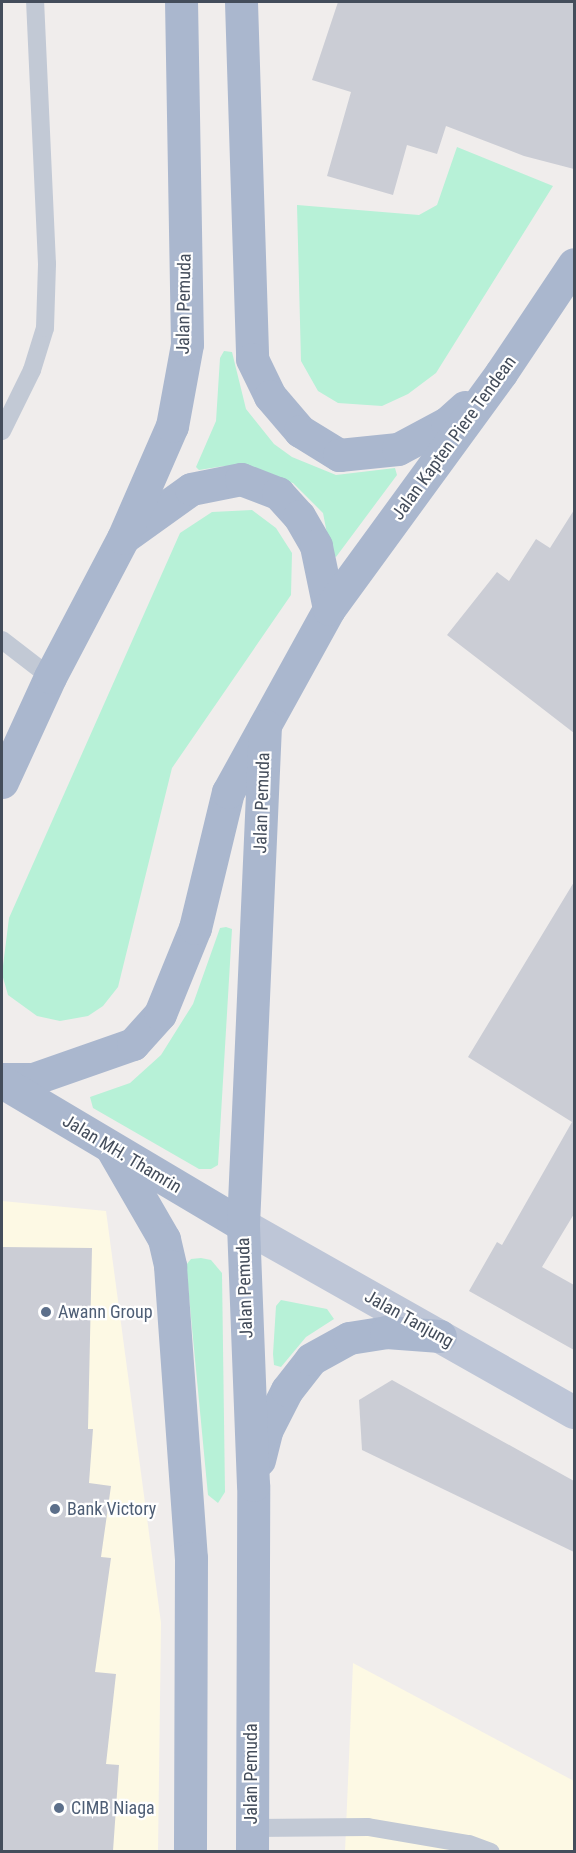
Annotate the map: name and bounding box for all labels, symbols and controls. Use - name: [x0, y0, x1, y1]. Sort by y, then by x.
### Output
- street label: Jalan Pemuda: [172, 253, 196, 355]
- street label: Jalan Kapten Piere Tendean: [387, 352, 521, 524]
- street label: Jalan Pemuda: [249, 752, 275, 854]
- street label: Jalan MH. Thamrin: [59, 1110, 185, 1198]
- street label: Jalan Pemuda: [232, 1237, 258, 1339]
- street label: Jalan Tanjung: [360, 1286, 458, 1352]
- place label: Awann Group: [58, 1301, 153, 1323]
- marker: Awann Group: [39, 1305, 53, 1319]
- place label: Bank Victory: [67, 1498, 156, 1520]
- marker: Bank Victory: [48, 1502, 62, 1516]
- street label: Jalan Pemuda: [240, 1723, 262, 1825]
- place label: CIMB Niaga: [71, 1797, 155, 1819]
- marker: CIMB Niaga: [52, 1801, 66, 1815]

